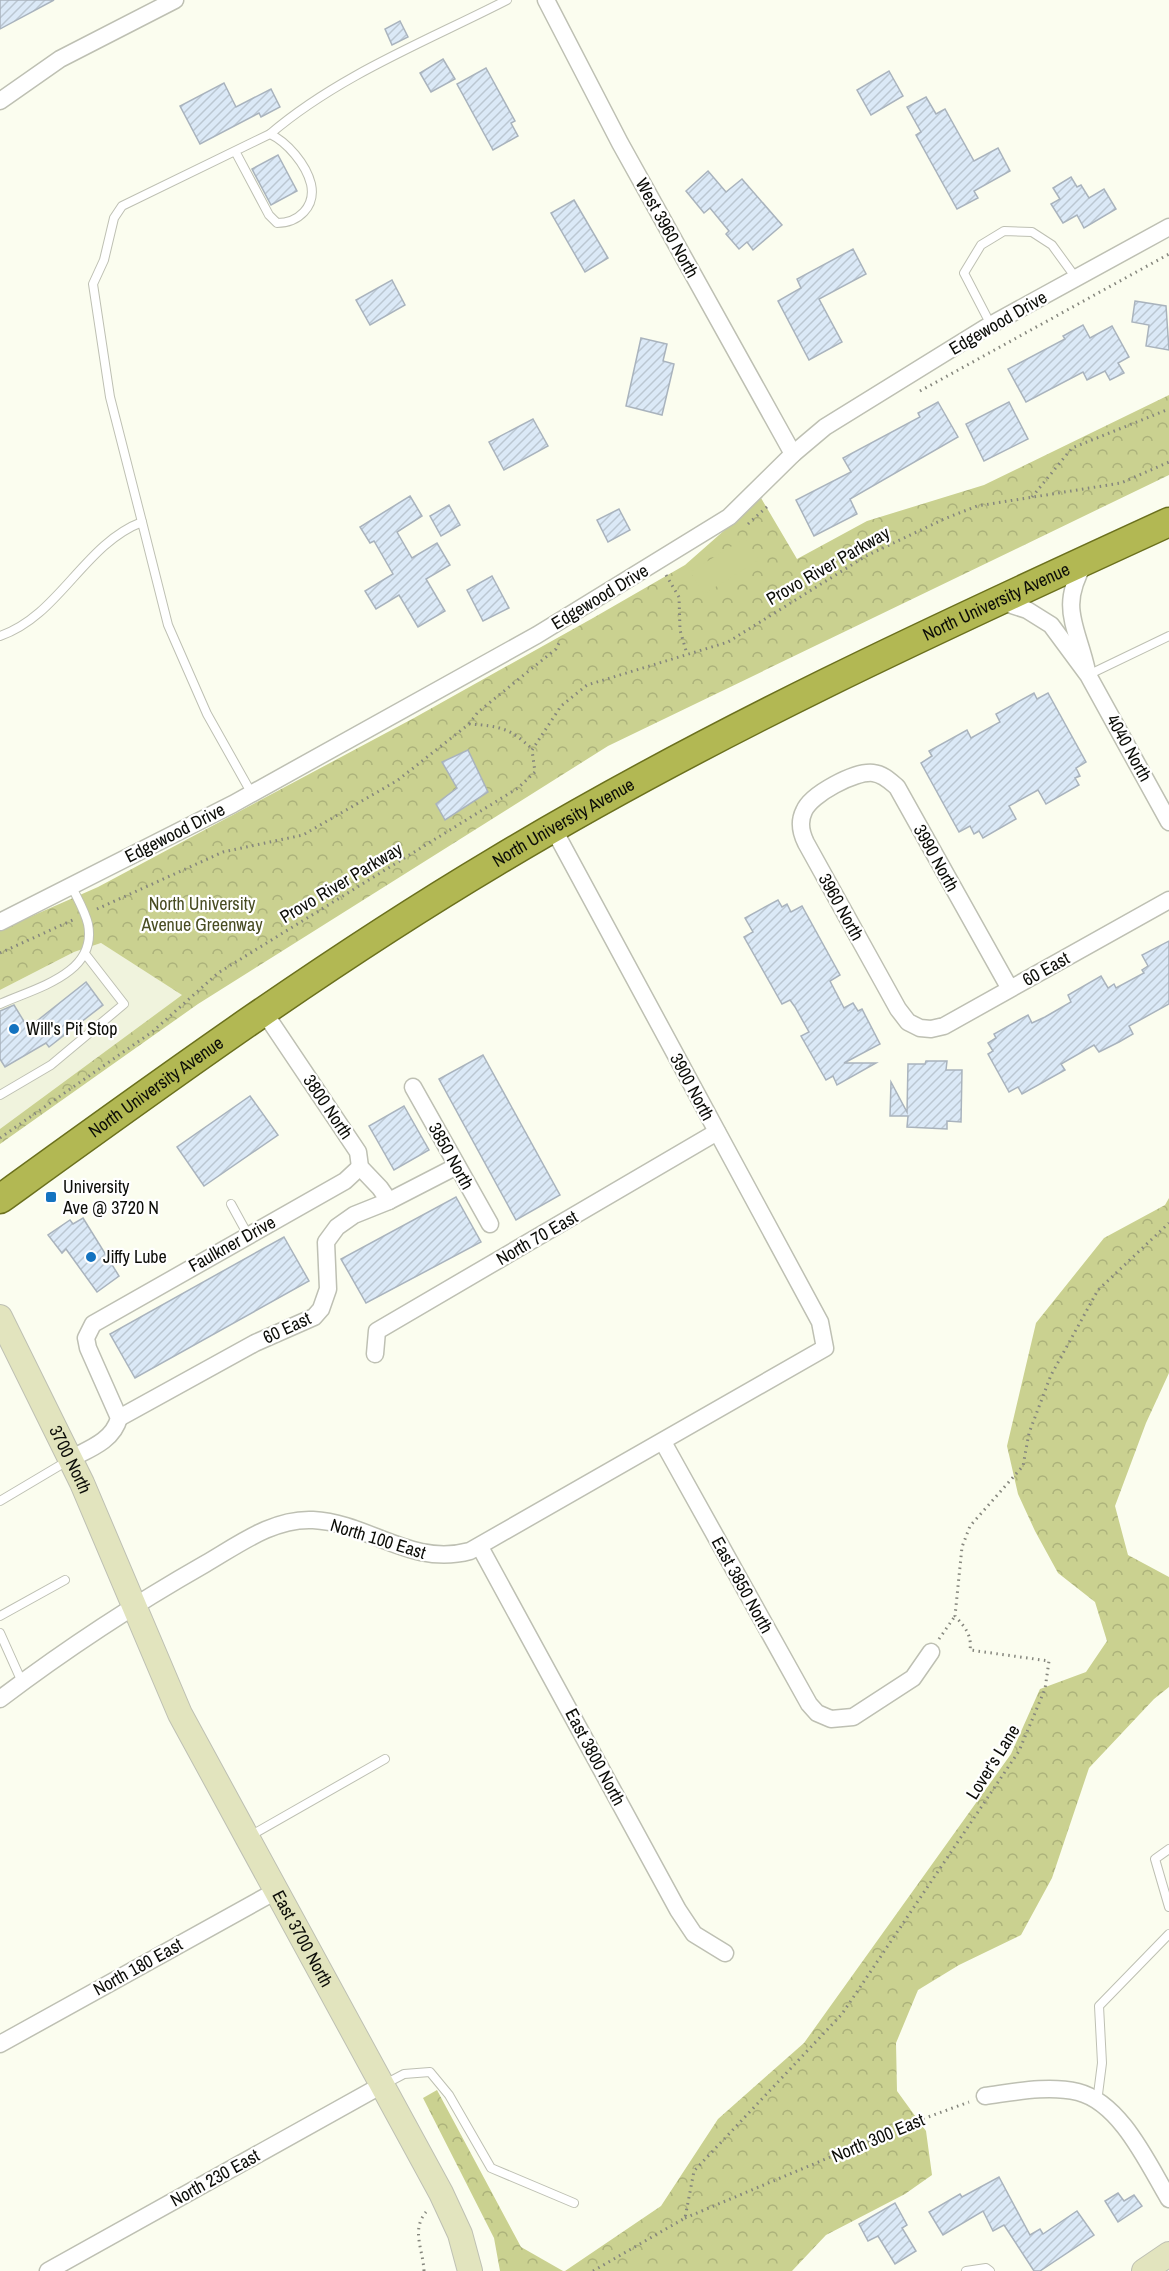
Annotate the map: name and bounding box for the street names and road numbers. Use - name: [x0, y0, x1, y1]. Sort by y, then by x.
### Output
- street label: West 3960 North: [630, 173, 705, 282]
- street label: Edgewood Drive: [944, 284, 1051, 361]
- street label: Provo River Parkway: [761, 520, 895, 611]
- street label: North University Avenue: [918, 556, 1074, 647]
- street label: Edgewood Drive: [547, 558, 653, 635]
- street label: 4040 North: [1101, 710, 1158, 786]
- street label: North University Avenue: [487, 772, 639, 873]
- street label: Edgewood Drive: [120, 797, 229, 868]
- street label: 3990 North: [908, 820, 965, 896]
- street label: Provo River Parkway: [275, 836, 407, 929]
- street label: 3960 North: [813, 869, 870, 945]
- street label: 60 East: [1018, 945, 1074, 992]
- street label: North University Avenue: [83, 1030, 228, 1143]
- street label: 3900 North: [664, 1049, 721, 1125]
- street label: 3800 North: [298, 1069, 359, 1144]
- street label: 3850 North: [423, 1118, 480, 1194]
- street label: North 70 East: [491, 1204, 582, 1271]
- street label: Faulkner Drive: [184, 1209, 280, 1278]
- street label: 60 East: [259, 1306, 315, 1349]
- street label: 3700 North: [43, 1421, 98, 1497]
- street label: North 100 East: [327, 1512, 429, 1565]
- street label: East 3850 North: [706, 1532, 779, 1637]
- street label: East 3800 North: [559, 1704, 632, 1810]
- street label: Lover's Lane: [960, 1719, 1025, 1804]
- street label: East 3700 North: [266, 1886, 339, 1991]
- street label: North 180 East: [89, 1932, 187, 2001]
- street label: North 300 East: [828, 2107, 928, 2168]
- street label: North 230 East: [166, 2143, 264, 2212]

